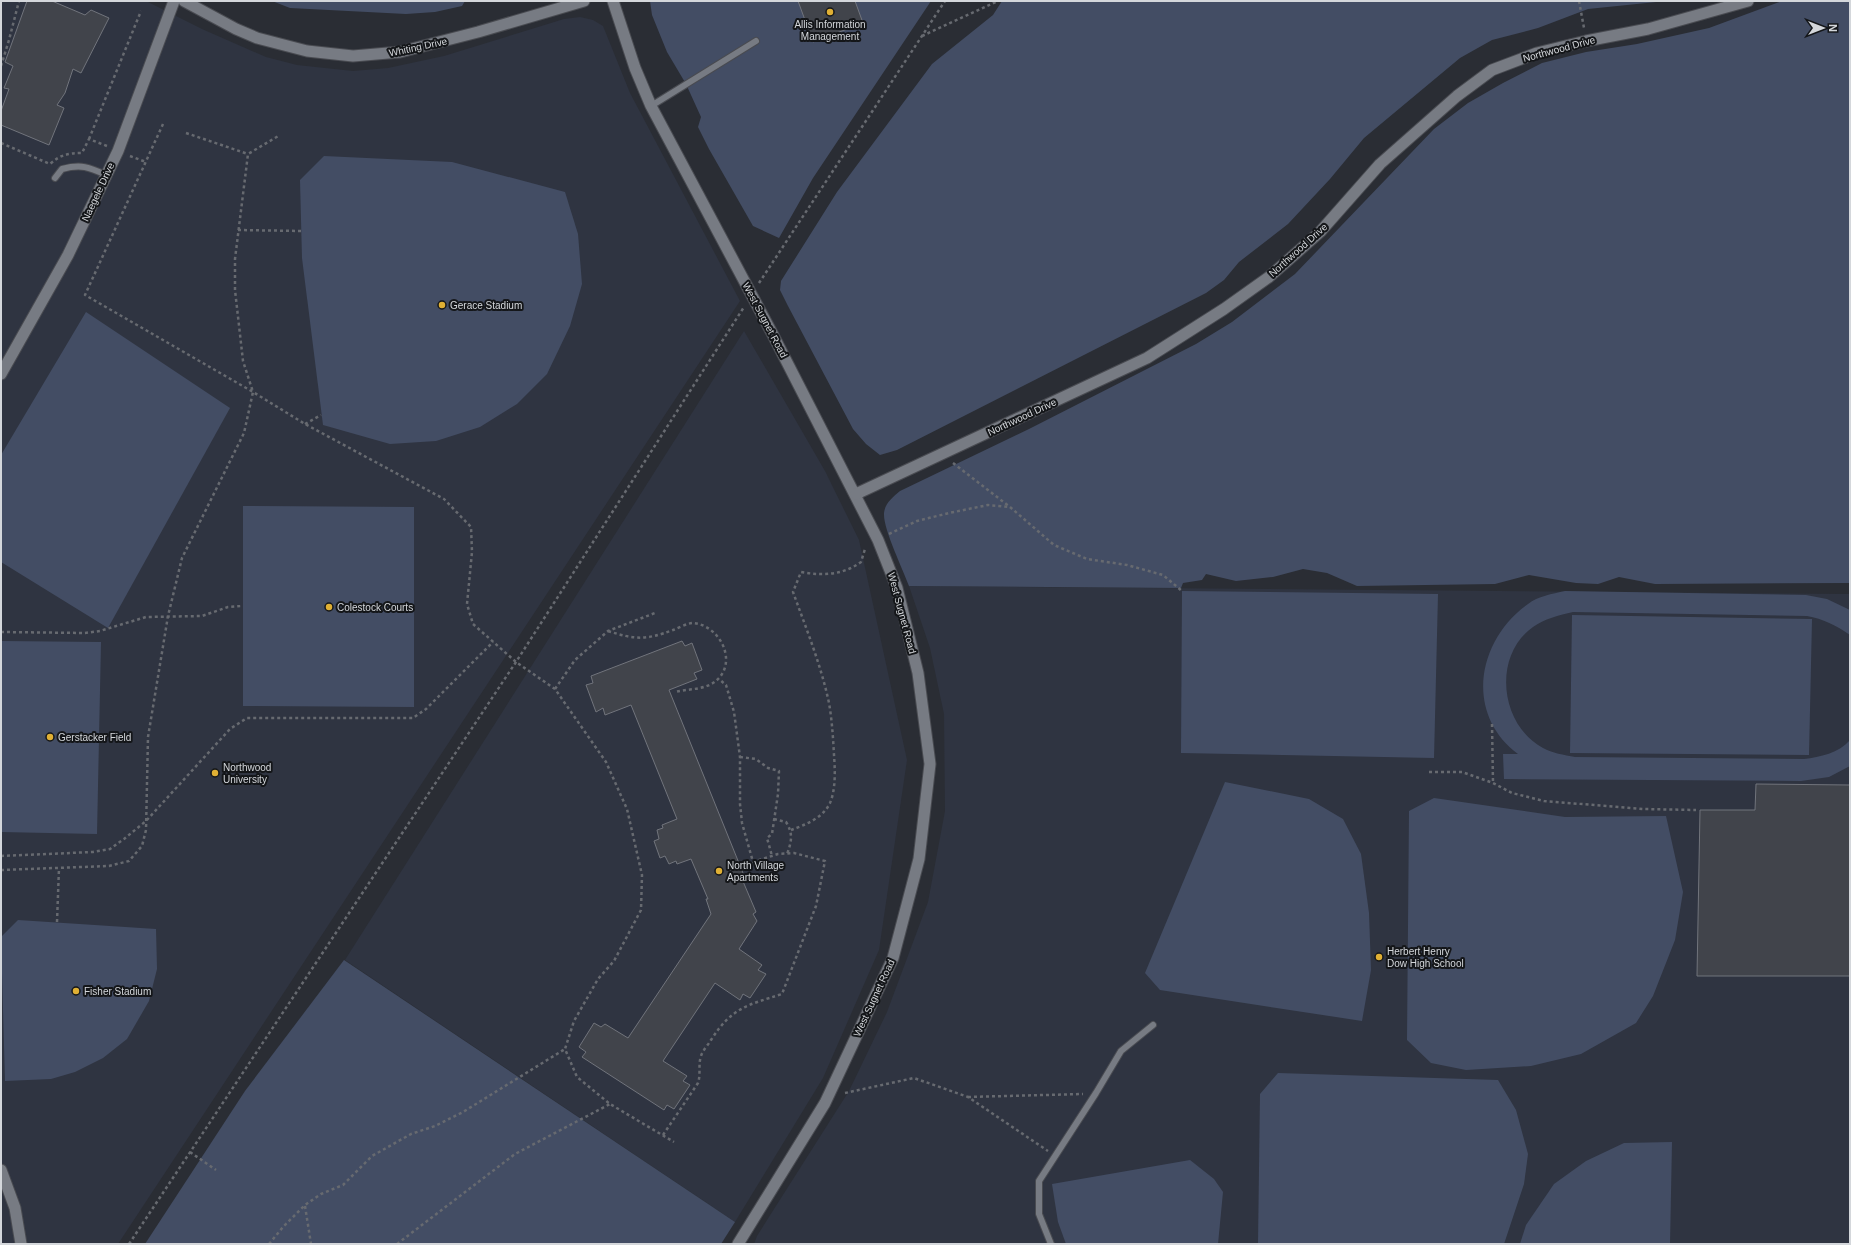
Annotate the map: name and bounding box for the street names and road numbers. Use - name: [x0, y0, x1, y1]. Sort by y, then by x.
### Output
- street label: Northwood Drive: [1522, 34, 1597, 64]
- street label: Whiting Drive: [388, 35, 449, 59]
- street label: Naegele Drive: [80, 161, 117, 223]
- street label: Northwood Drive: [1267, 221, 1330, 279]
- street label: West Sugnet Road: [740, 280, 790, 360]
- street label: Northwood Drive: [986, 396, 1058, 438]
- street label: West Sugnet Road: [886, 571, 918, 655]
- street label: West Sugnet Road: [851, 958, 897, 1038]

